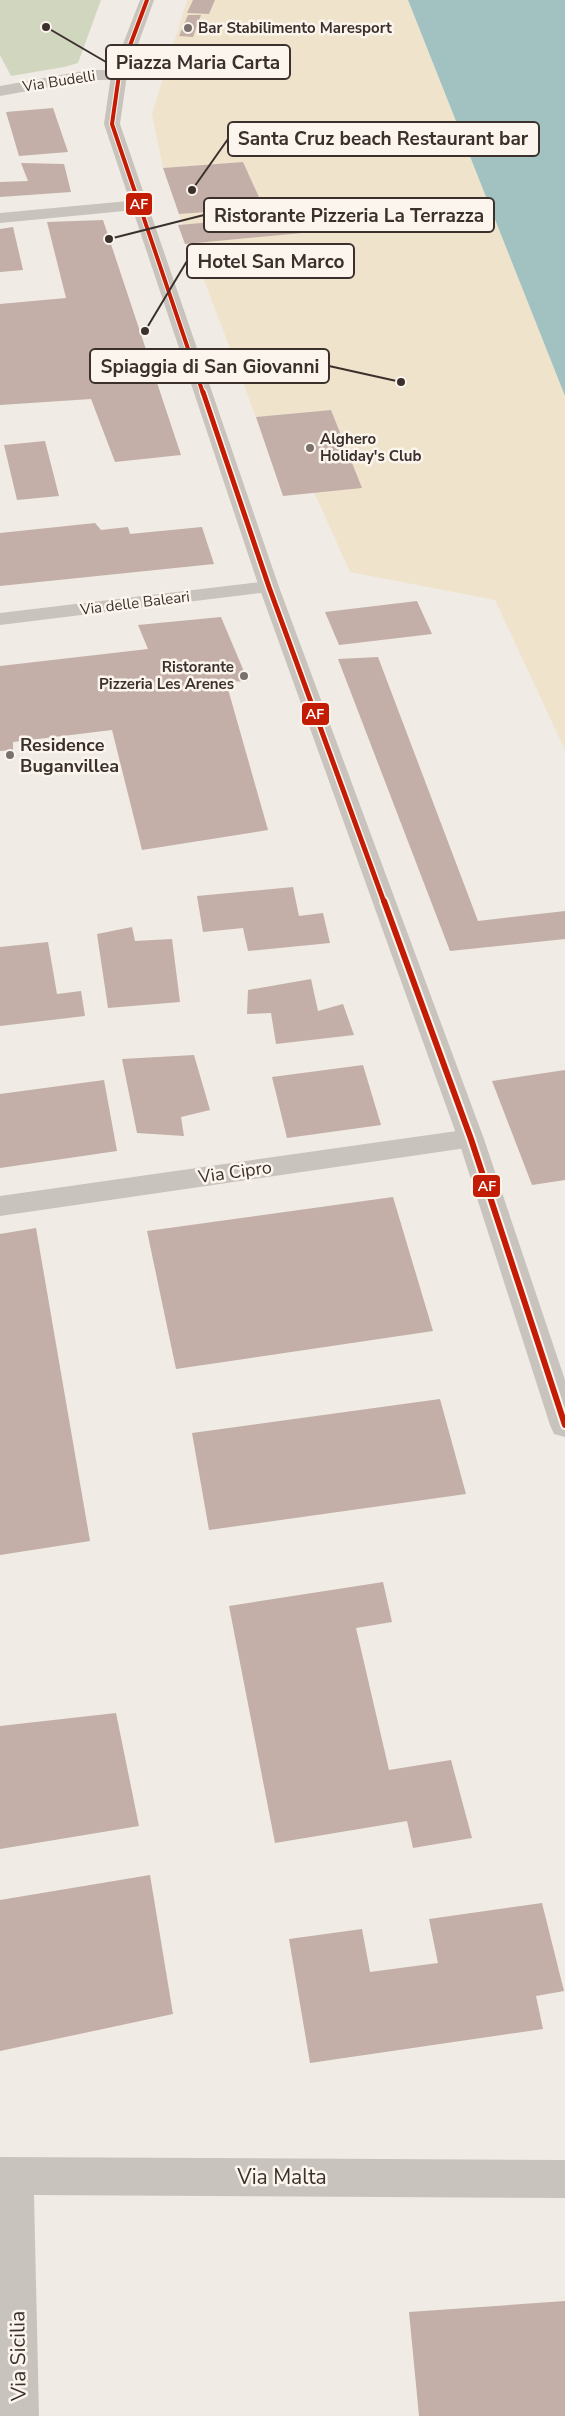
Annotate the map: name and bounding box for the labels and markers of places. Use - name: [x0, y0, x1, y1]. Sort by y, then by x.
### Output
- place label: Bar Stabilimento Maresport: [198, 18, 392, 38]
- marker: Bar Stabilimento Maresport: [182, 22, 194, 34]
- callout: Piazza Maria Carta: [106, 45, 290, 79]
- callout: Santa Cruz beach Restaurant bar: [228, 122, 539, 156]
- callout: Ristorante Pizzeria La Terrazza: [204, 198, 494, 232]
- callout: Hotel San Marco: [187, 244, 354, 278]
- callout: Spiaggia di San Giovanni: [90, 349, 329, 383]
- place label: Alghero Holiday's Club: [320, 429, 422, 466]
- marker: Alghero Holiday's Club: [304, 442, 316, 454]
- place label: Ristorante Pizzeria Les Arenes: [99, 657, 234, 694]
- marker: Ristorante Pizzeria Les Arenes: [238, 670, 250, 682]
- place label: Residence Buganvillea: [20, 733, 119, 778]
- marker: Residence Buganvillea: [4, 749, 16, 761]

